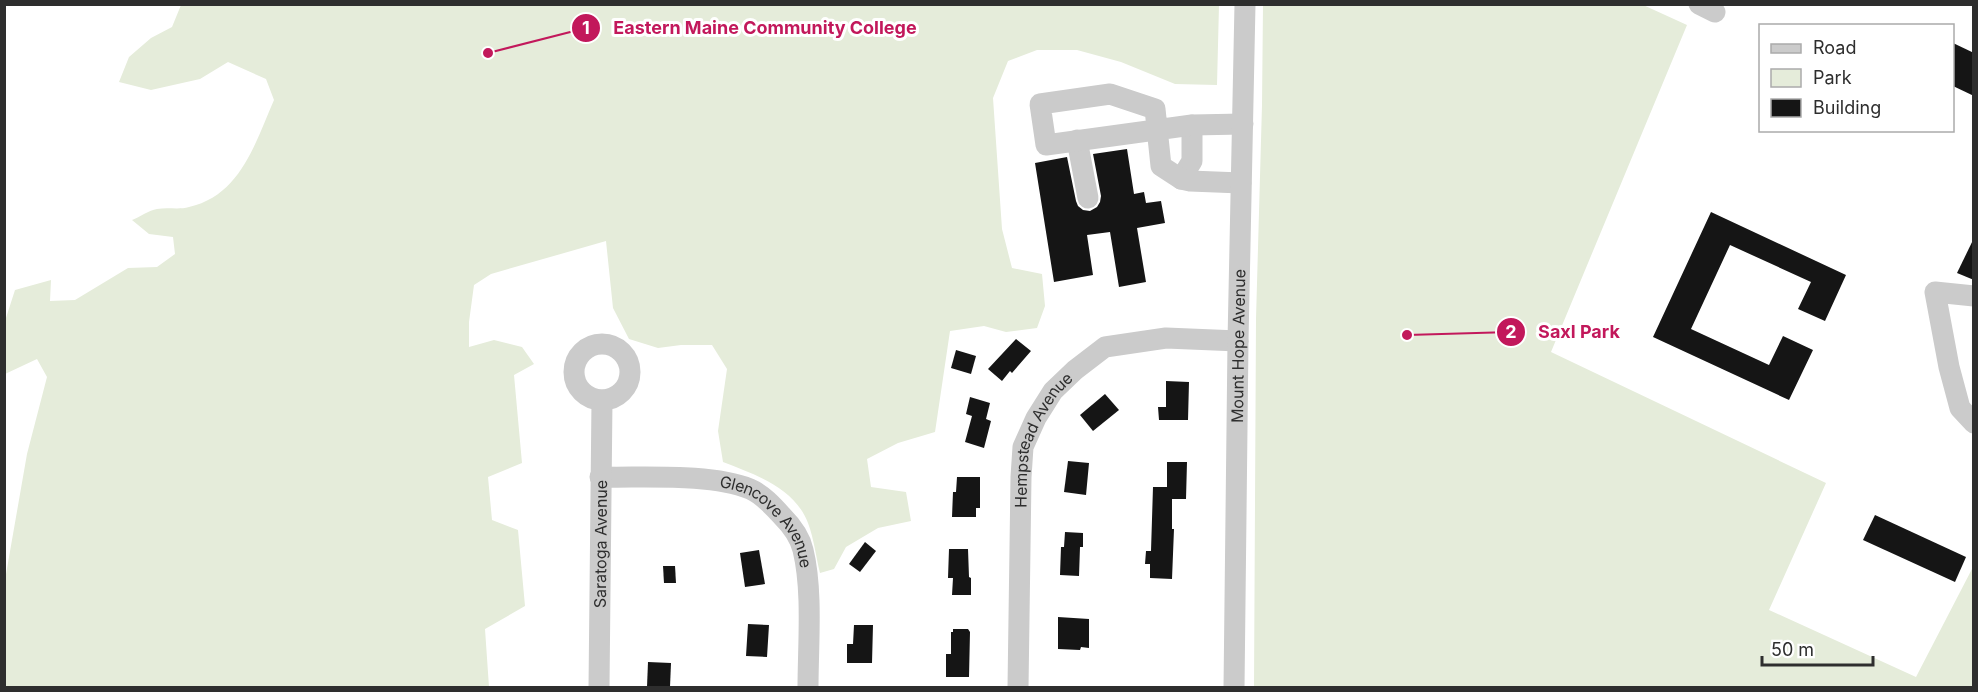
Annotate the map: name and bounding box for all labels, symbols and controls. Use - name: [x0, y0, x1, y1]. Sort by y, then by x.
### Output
- callout: Eastern Maine Community College: [571, 10, 928, 46]
- text: 1: [582, 17, 590, 38]
- text: Eastern Maine Community College: [613, 17, 917, 38]
- legend: [1759, 24, 1954, 132]
- text: Road: [1813, 37, 1856, 58]
- text: Park: [1813, 67, 1852, 88]
- text: Building: [1813, 97, 1881, 118]
- street label: Mount Hope Avenue: [1227, 269, 1249, 423]
- callout: Saxl Park: [1496, 314, 1632, 350]
- text: 2: [1505, 321, 1517, 342]
- text: Saxl Park: [1538, 321, 1620, 342]
- street label: Hempstead Avenue: [1011, 368, 1077, 508]
- street label: Glencove Avenue: [718, 471, 816, 569]
- street label: Saratoga Avenue: [590, 480, 611, 608]
- scale bar: [1762, 629, 1873, 667]
- text: 50 m: [1771, 639, 1814, 660]

